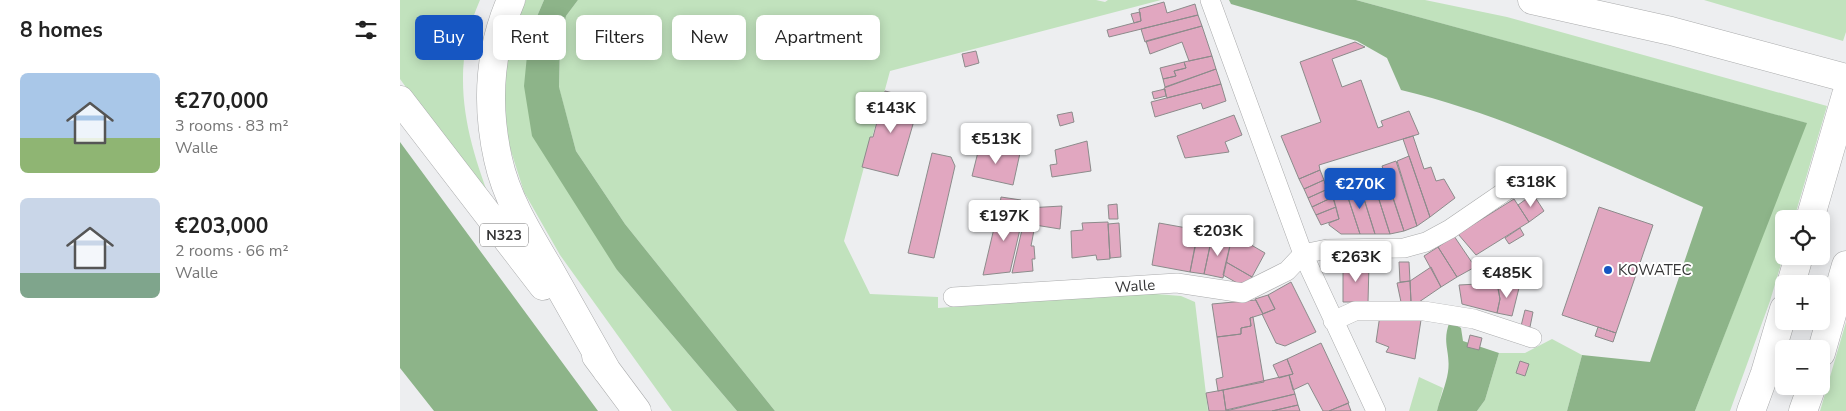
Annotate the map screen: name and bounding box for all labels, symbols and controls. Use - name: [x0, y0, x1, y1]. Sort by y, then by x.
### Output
- chip: Buy: [415, 15, 483, 60]
- chip: Rent: [493, 15, 566, 60]
- chip: Filters: [576, 15, 662, 60]
- chip: New: [672, 15, 746, 60]
- chip: Apartment: [756, 15, 880, 60]
- text: 8 homes: [20, 16, 103, 44]
- icon: filters: [352, 16, 380, 44]
- text: €270,000: [175, 87, 268, 115]
- pin: €143K: [856, 92, 926, 134]
- icon: home: [60, 93, 120, 153]
- text: €143K: [866, 97, 916, 119]
- text: 3 rooms · 83 m²: [175, 115, 288, 137]
- pin: €513K: [961, 122, 1031, 165]
- text: €513K: [971, 128, 1021, 150]
- text: Walle: [175, 137, 218, 159]
- pin: €318K: [1496, 166, 1566, 208]
- pin: €270K: [1325, 168, 1395, 210]
- text: €318K: [1506, 171, 1556, 193]
- text: €270K: [1335, 173, 1385, 195]
- pin: €197K: [969, 200, 1039, 242]
- text: €197K: [979, 205, 1029, 227]
- map controls: [1775, 210, 1830, 395]
- button: locate: [1775, 210, 1830, 265]
- text: €203,000: [175, 212, 268, 240]
- pin: €203K: [1183, 214, 1253, 257]
- icon: home: [60, 218, 120, 278]
- text: €203K: [1193, 220, 1243, 242]
- road number: N323: [480, 224, 528, 246]
- text: 2 rooms · 66 m²: [175, 240, 288, 262]
- pin: €263K: [1321, 240, 1391, 283]
- text: €263K: [1331, 246, 1381, 268]
- pin: €485K: [1472, 256, 1542, 299]
- place label: KOWATEC: [1618, 260, 1692, 280]
- text: Walle: [175, 262, 218, 284]
- text: €485K: [1482, 262, 1532, 284]
- marker: KOWATEC: [1602, 264, 1614, 276]
- street label: Walle: [1114, 275, 1156, 297]
- button: +: [1775, 275, 1830, 330]
- button: −: [1775, 340, 1830, 395]

